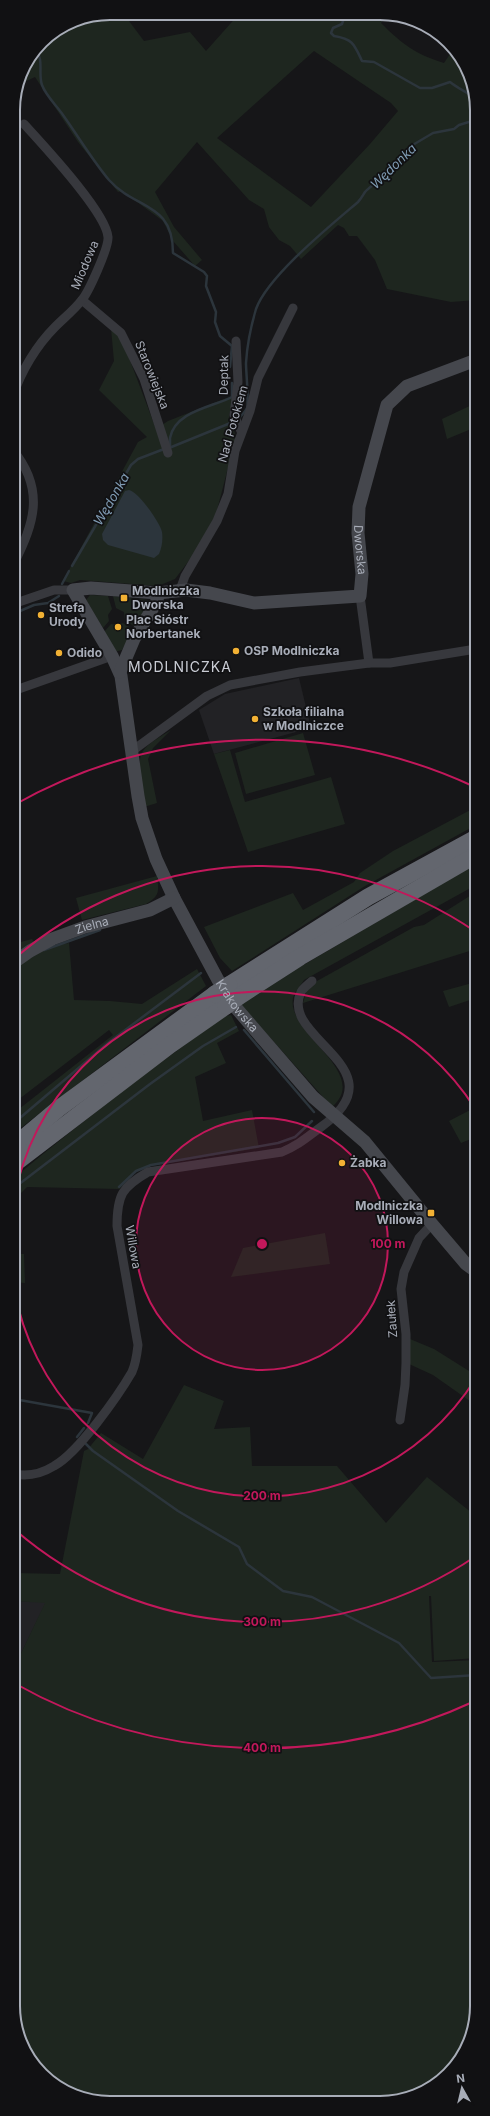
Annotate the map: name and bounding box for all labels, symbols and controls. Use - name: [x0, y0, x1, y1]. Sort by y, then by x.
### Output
- water label: Wędonka: [367, 140, 419, 192]
- street label: Miodowa: [68, 238, 102, 292]
- street label: Starowiejska: [132, 339, 173, 411]
- street label: Deptak: [216, 354, 231, 395]
- street label: Nad Potokiem: [214, 384, 251, 464]
- water label: Wędonka: [90, 470, 132, 528]
- street label: Dworska: [351, 525, 370, 575]
- place label: Modlniczka Dworska: [132, 583, 200, 612]
- marker: Modlniczka Dworska: [119, 593, 129, 603]
- place label: Strefa Urody: [49, 600, 85, 629]
- marker: Strefa Urody: [36, 610, 46, 620]
- place label: Plac Sióstr Norbertanek: [126, 612, 200, 641]
- marker: Plac Sióstr Norbertanek: [113, 622, 123, 632]
- place label: OSP Modlniczka: [244, 643, 339, 658]
- place label: Odido: [67, 645, 102, 660]
- marker: OSP Modlniczka: [231, 646, 241, 656]
- marker: Odido: [54, 648, 64, 658]
- district label: MODLNICZKA: [128, 658, 232, 675]
- place label: Szkoła filialna w Modlniczce: [263, 704, 344, 733]
- marker: Szkoła filialna w Modlniczce: [250, 714, 260, 724]
- street label: Zielna: [73, 913, 110, 937]
- street label: Krakowska: [213, 976, 262, 1035]
- place label: Żabka: [350, 1155, 386, 1170]
- marker: Żabka: [337, 1158, 347, 1168]
- place label: Modlniczka Willowa: [355, 1198, 423, 1227]
- marker: Modlniczka Willowa: [426, 1208, 436, 1218]
- street label: Willowa: [122, 1224, 145, 1270]
- text: 100 m: [370, 1236, 406, 1251]
- centre of rings: [255, 1237, 269, 1251]
- street label: Zaułek: [383, 1299, 400, 1338]
- text: 200 m: [243, 1488, 281, 1503]
- text: 300 m: [243, 1614, 281, 1629]
- text: 400 m: [243, 1740, 281, 1755]
- north arrow: [442, 2068, 482, 2108]
- text: N: [455, 2071, 466, 2086]

